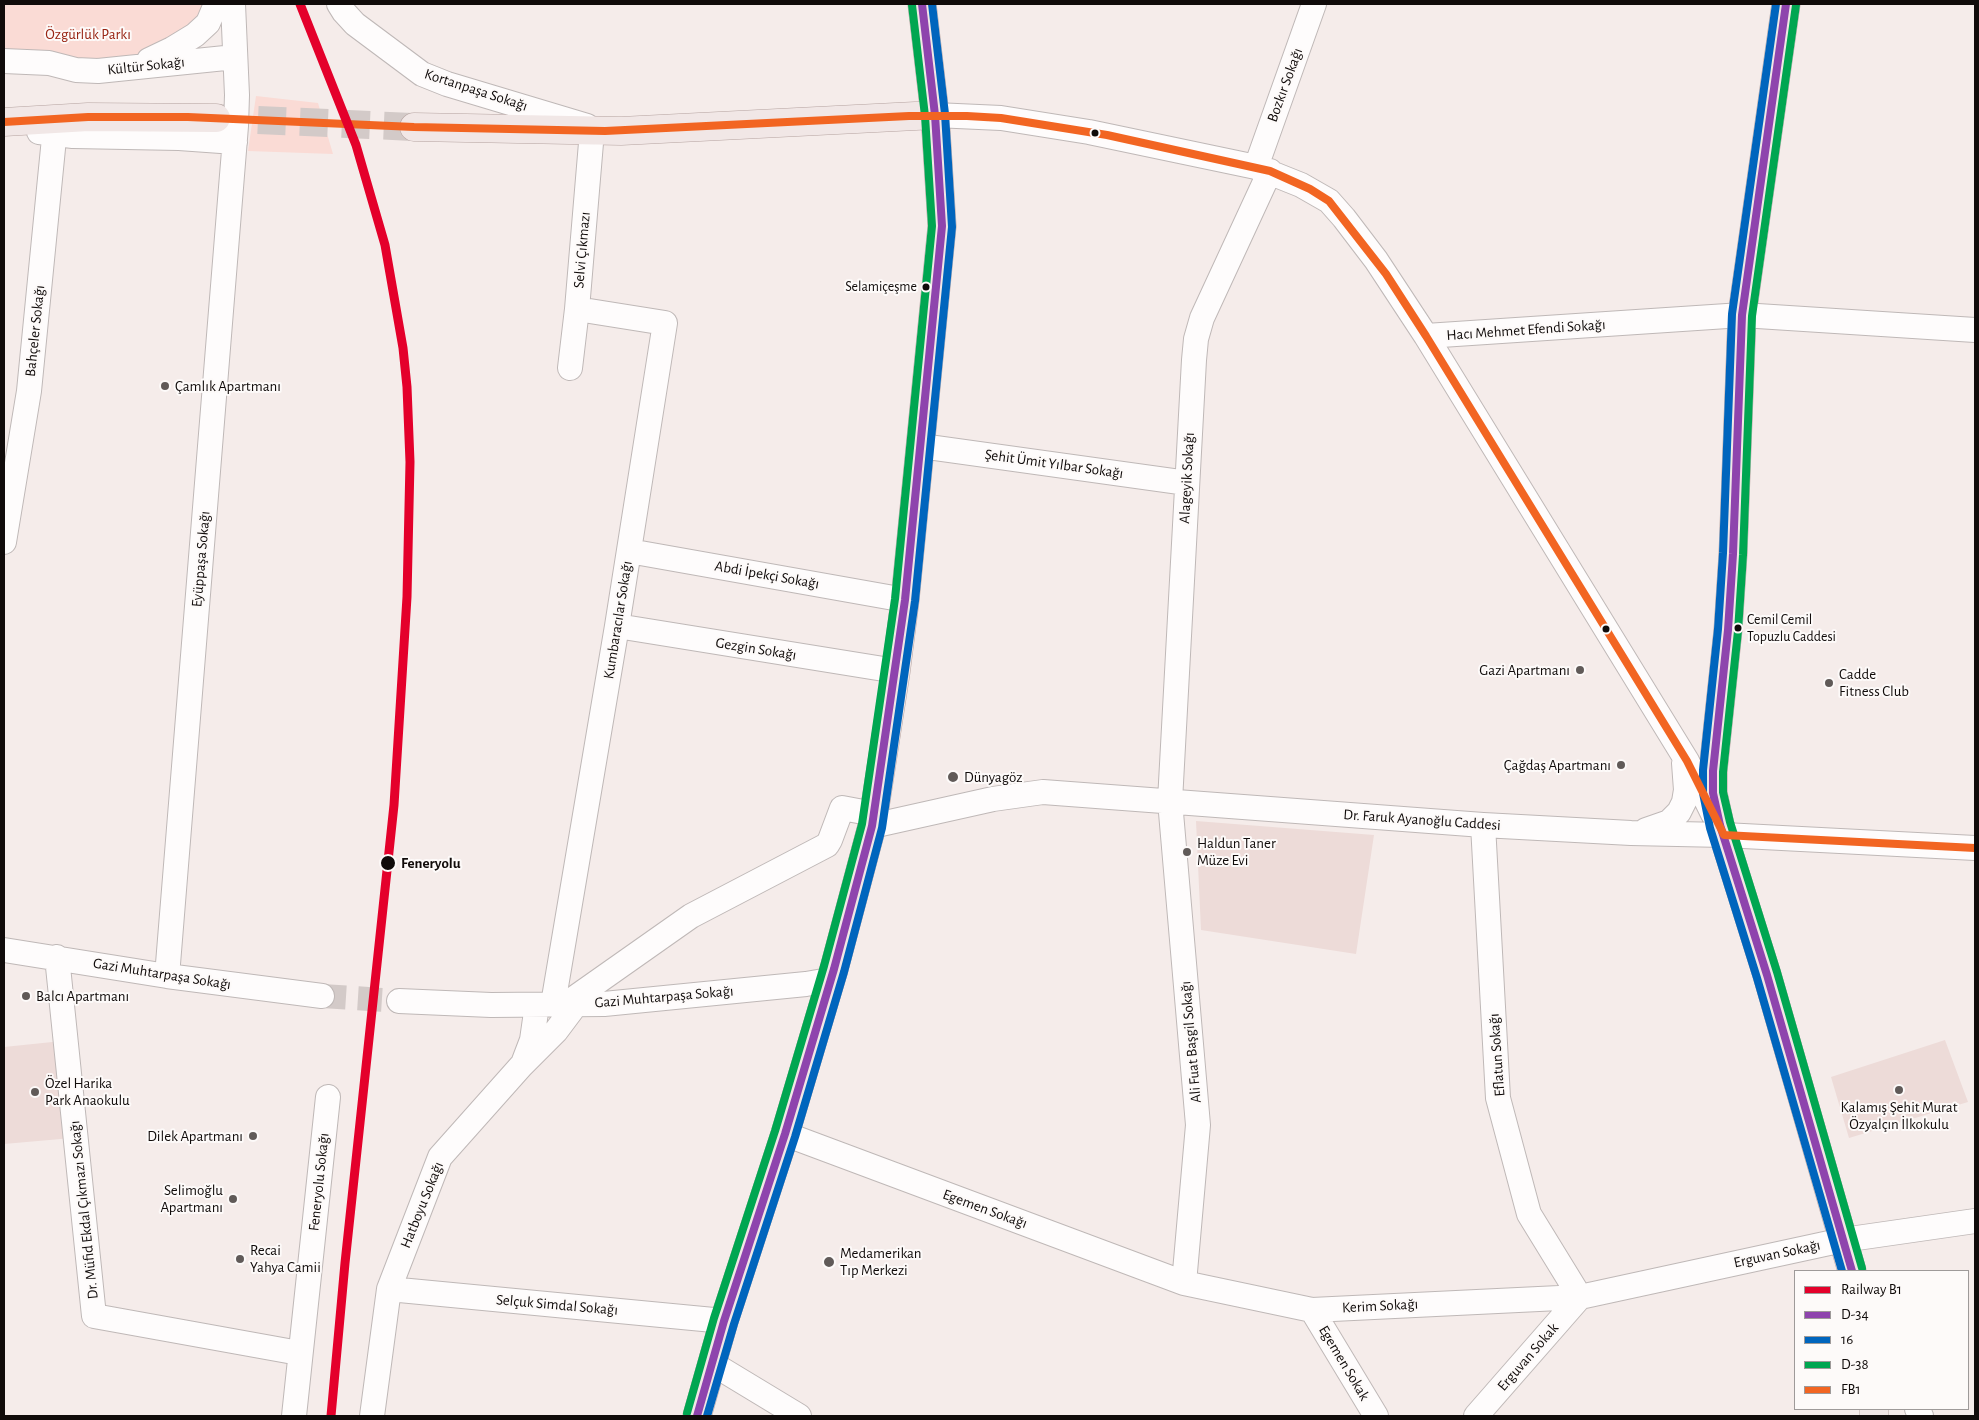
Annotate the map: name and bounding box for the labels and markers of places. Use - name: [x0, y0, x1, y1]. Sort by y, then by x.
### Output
- unlabelled marker: [1090, 128, 1100, 138]
- place label: Selamiçeşme: [845, 279, 917, 295]
- marker: Selamiçeşme: [921, 282, 931, 292]
- place label: Çamlık Apartmanı: [175, 377, 281, 395]
- marker: Çamlık Apartmanı: [159, 380, 171, 392]
- place label: Cemil Cemil Topuzlu Caddesi: [1747, 612, 1836, 644]
- marker: Cemil Cemil Topuzlu Caddesi: [1733, 623, 1743, 633]
- unlabelled marker: [1601, 624, 1611, 634]
- place label: Gazi Apartmanı: [1479, 661, 1570, 679]
- marker: Gazi Apartmanı: [1574, 664, 1586, 676]
- place label: Cadde Fitness Club: [1839, 665, 1909, 700]
- marker: Cadde Fitness Club: [1823, 677, 1835, 689]
- place label: Çağdaş Apartmanı: [1504, 756, 1611, 774]
- marker: Çağdaş Apartmanı: [1615, 759, 1627, 771]
- place label: Dünyagöz: [964, 768, 1022, 786]
- marker: Dünyagöz: [946, 770, 960, 784]
- place label: Haldun Taner Müze Evi: [1197, 834, 1276, 869]
- marker: Haldun Taner Müze Evi: [1181, 846, 1193, 858]
- marker: Feneryolu: [379, 854, 397, 872]
- place label: Feneryolu: [401, 854, 461, 872]
- place label: Balcı Apartmanı: [36, 987, 129, 1005]
- marker: Balcı Apartmanı: [20, 990, 32, 1002]
- place label: Özel Harika Park Anaokulu: [45, 1074, 130, 1109]
- marker: Kalamış Şehit Murat Özyalçın İlkokulu: [1893, 1084, 1905, 1096]
- marker: Özel Harika Park Anaokulu: [29, 1086, 41, 1098]
- place label: Kalamış Şehit Murat Özyalçın İlkokulu: [1841, 1098, 1957, 1133]
- place label: Dilek Apartmanı: [147, 1127, 243, 1145]
- marker: Dilek Apartmanı: [247, 1130, 259, 1142]
- place label: Selimoğlu Apartmanı: [160, 1181, 223, 1216]
- marker: Selimoğlu Apartmanı: [227, 1193, 239, 1205]
- place label: Recai Yahya Camii: [250, 1241, 321, 1276]
- place label: Medamerikan Tıp Merkezi: [840, 1244, 921, 1279]
- marker: Recai Yahya Camii: [234, 1253, 246, 1265]
- marker: Medamerikan Tıp Merkezi: [822, 1255, 836, 1269]

